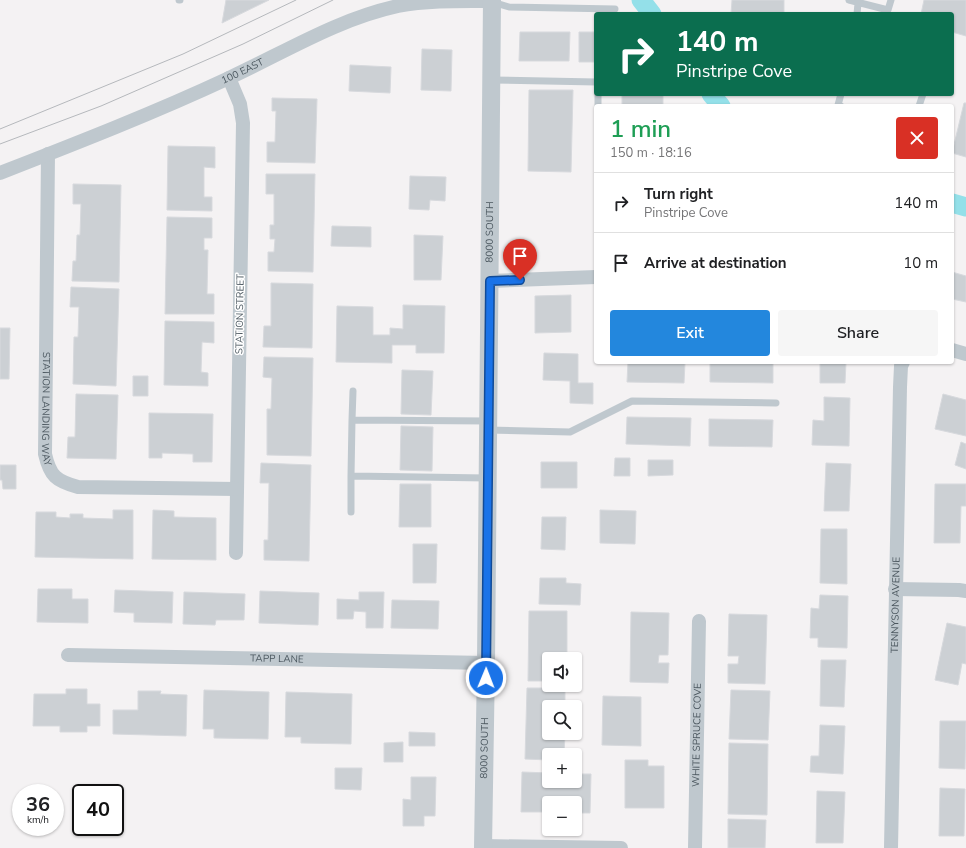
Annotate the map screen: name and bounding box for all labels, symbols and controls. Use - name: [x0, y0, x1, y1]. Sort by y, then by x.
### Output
- text: 140 m: [676, 23, 759, 61]
- icon: right: [610, 28, 662, 80]
- street label: 100 EAST: [219, 55, 266, 88]
- text: Pinstripe Cove: [676, 59, 792, 83]
- text: 1 min: [610, 113, 671, 145]
- button: close: [896, 117, 938, 159]
- text: 150 m · 18:16: [610, 144, 692, 162]
- text: Turn right: [644, 184, 713, 204]
- icon: right: [610, 192, 632, 214]
- text: 140 m: [894, 193, 938, 213]
- street label: 8000 SOUTH: [483, 201, 497, 263]
- text: Pinstripe Cove: [644, 204, 728, 222]
- pin: [503, 239, 537, 280]
- icon: arrive: [509, 245, 531, 267]
- icon: arrive: [610, 252, 632, 274]
- text: Arrive at destination: [644, 253, 787, 273]
- text: 10 m: [903, 253, 938, 273]
- street label: STATION STREET: [232, 274, 248, 354]
- button: Exit: [610, 310, 770, 356]
- button: Share: [778, 310, 938, 356]
- street label: STATION LANDING WAY: [38, 352, 55, 469]
- street label: TENNYSON AVENUE: [888, 557, 904, 653]
- street label: TAPP LANE: [250, 651, 304, 667]
- map controls: [542, 652, 582, 836]
- button: sound: [542, 652, 582, 692]
- position arrow: [465, 657, 507, 699]
- street label: WHITE SPRUCE COVE: [689, 683, 705, 787]
- button: search: [542, 700, 582, 740]
- street label: 8000 SOUTH: [477, 717, 492, 779]
- button: +: [542, 748, 582, 788]
- speed limit sign: 40: [72, 784, 124, 836]
- text: 36: [26, 791, 50, 818]
- button: −: [542, 796, 582, 836]
- text: km/h: [27, 813, 49, 827]

